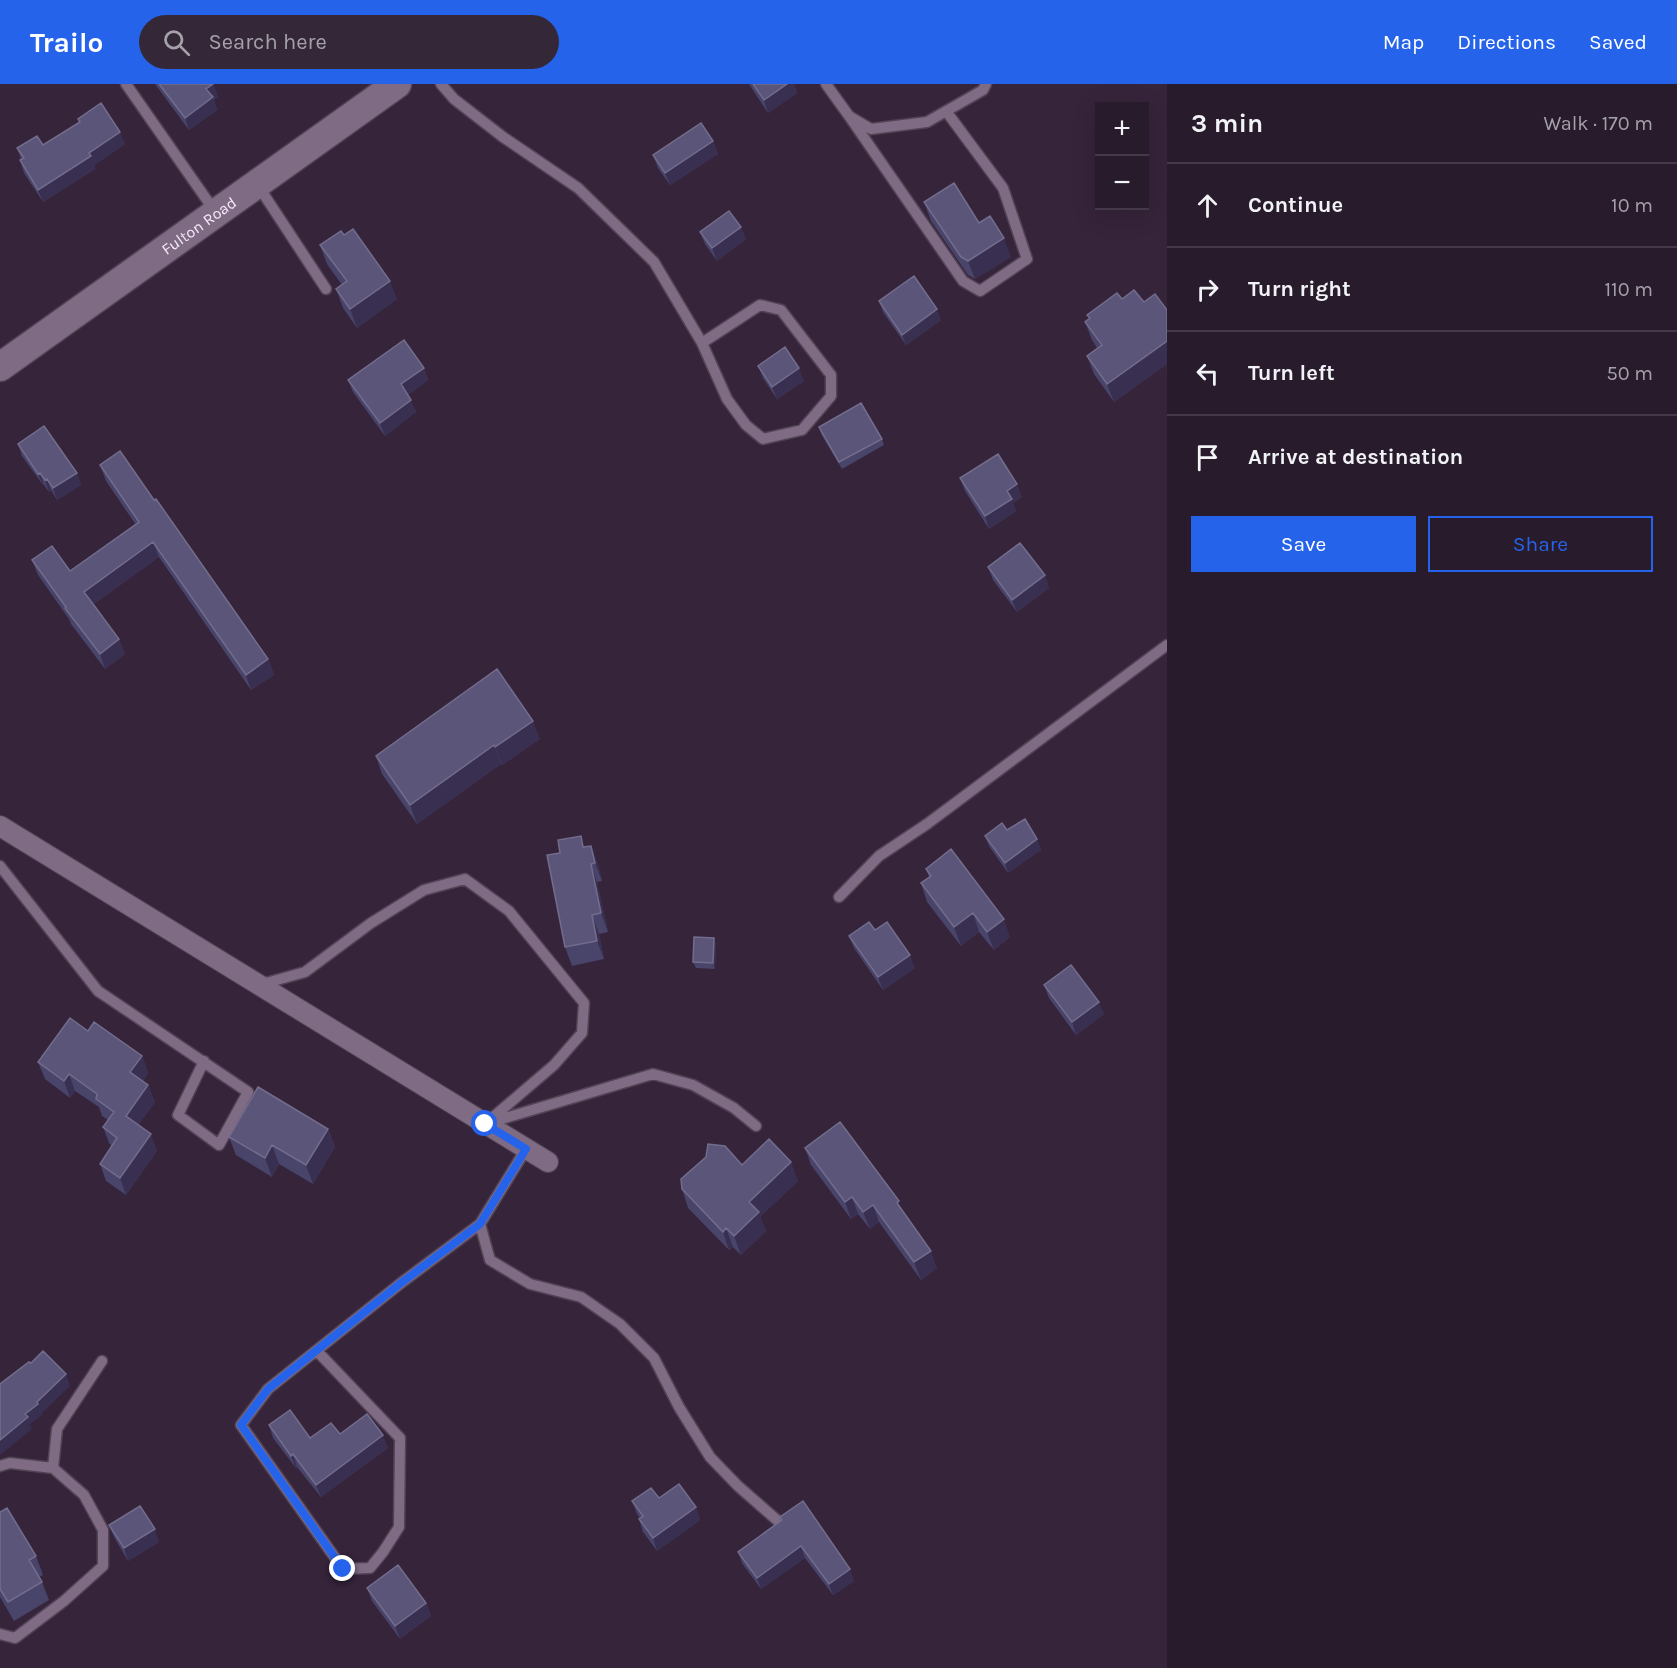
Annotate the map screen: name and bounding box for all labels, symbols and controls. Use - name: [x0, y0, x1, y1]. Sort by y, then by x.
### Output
- search box: [139, 15, 559, 69]
- text: Trailo: [30, 26, 103, 59]
- icon: search: [160, 26, 193, 59]
- text: Search here: [208, 29, 327, 55]
- text: Map: [1383, 30, 1424, 54]
- text: Directions: [1457, 30, 1556, 54]
- text: Saved: [1589, 30, 1647, 54]
- map controls: [1095, 102, 1149, 210]
- button: +: [1095, 102, 1149, 156]
- text: 3 min: [1191, 108, 1263, 139]
- text: Walk · 170 m: [1543, 112, 1653, 135]
- button: −: [1095, 156, 1149, 210]
- icon: ahead: [1191, 189, 1224, 222]
- street label: Fulton Road: [158, 192, 240, 258]
- text: Continue: [1248, 192, 1343, 218]
- text: 10 m: [1611, 194, 1653, 217]
- icon: right: [1191, 273, 1224, 306]
- text: Turn right: [1248, 276, 1351, 302]
- text: 110 m: [1604, 278, 1653, 301]
- icon: left: [1191, 357, 1224, 390]
- text: Turn left: [1248, 360, 1335, 386]
- text: 50 m: [1606, 362, 1653, 385]
- icon: arrive: [1191, 441, 1224, 474]
- text: Arrive at destination: [1248, 444, 1463, 470]
- button: Save: [1191, 516, 1416, 572]
- button: Share: [1428, 516, 1653, 572]
- route start: [471, 1110, 497, 1136]
- route end: [329, 1555, 355, 1581]

